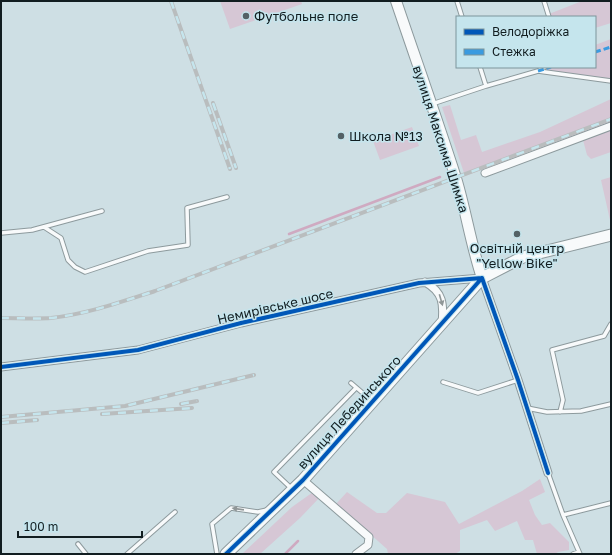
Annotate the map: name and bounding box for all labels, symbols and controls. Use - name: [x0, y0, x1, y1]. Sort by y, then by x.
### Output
- place label: Футбольне поле: [254, 8, 358, 24]
- marker: Футбольне поле: [241, 11, 251, 21]
- legend: [456, 16, 596, 68]
- text: Велодоріжка: [492, 24, 569, 39]
- text: Стежка: [492, 44, 536, 59]
- street label: вулиця Максима Шимка: [410, 63, 472, 215]
- place label: Школа №13: [349, 128, 423, 144]
- marker: Школа №13: [336, 131, 346, 141]
- marker: Освітній центр "Yellow Bike": [512, 229, 522, 239]
- place label: Освітній центр "Yellow Bike": [470, 240, 564, 271]
- street label: Немирівське шосе: [216, 285, 334, 327]
- one-way arrow: [438, 294, 444, 306]
- street label: вулиця Лебединського: [294, 352, 404, 472]
- one-way arrow: [232, 506, 244, 512]
- scale bar: [18, 513, 142, 539]
- text: 100 m: [24, 519, 58, 534]

